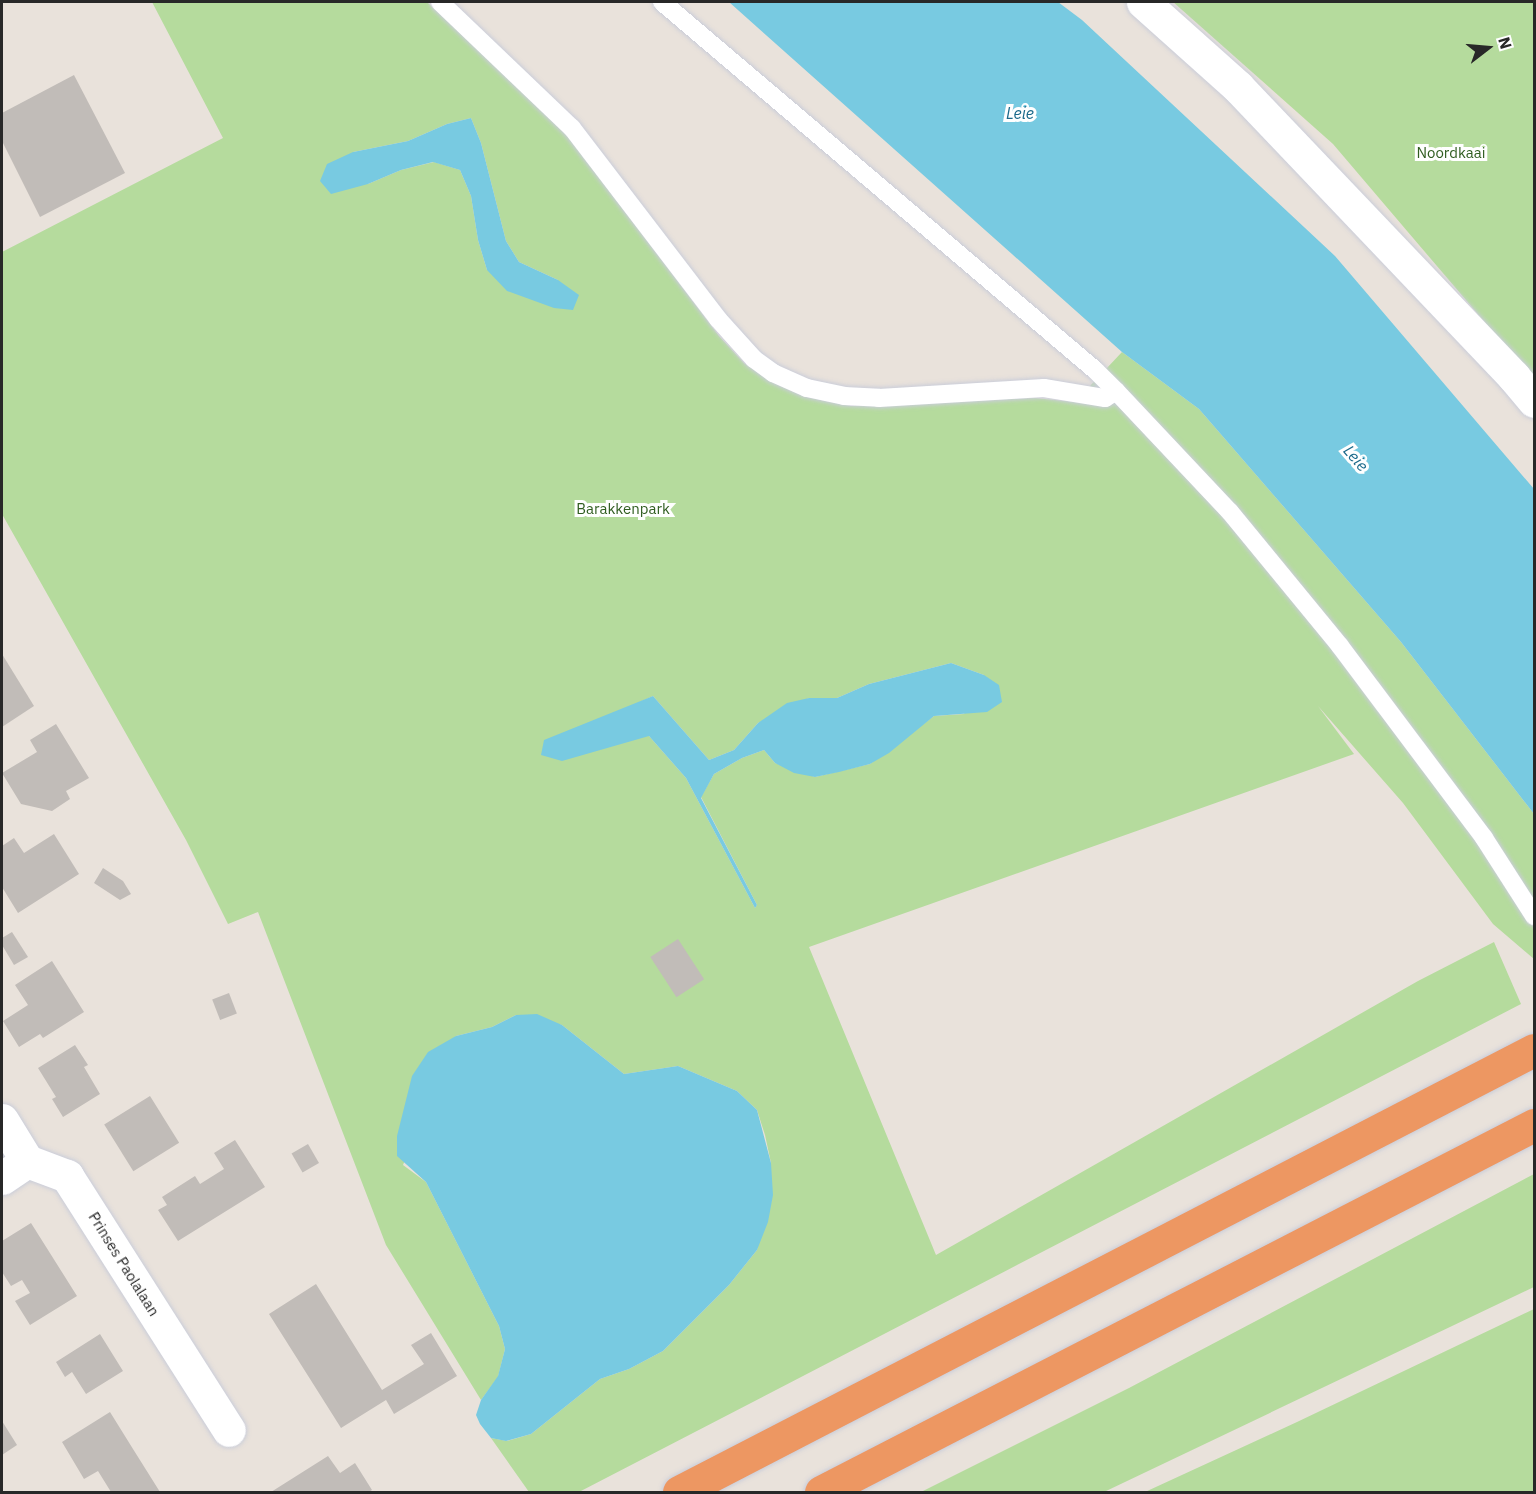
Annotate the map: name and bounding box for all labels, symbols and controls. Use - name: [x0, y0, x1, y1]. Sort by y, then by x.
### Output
- north arrow: [1458, 18, 1518, 78]
- text: N: [1494, 35, 1517, 51]
- water label: Leie: [1006, 103, 1034, 123]
- park label: Noordkaai: [1416, 144, 1486, 162]
- water label: Leie: [1340, 441, 1372, 475]
- park label: Barakkenpark: [576, 500, 670, 518]
- street label: Prinses Paolalaan: [85, 1209, 163, 1319]

